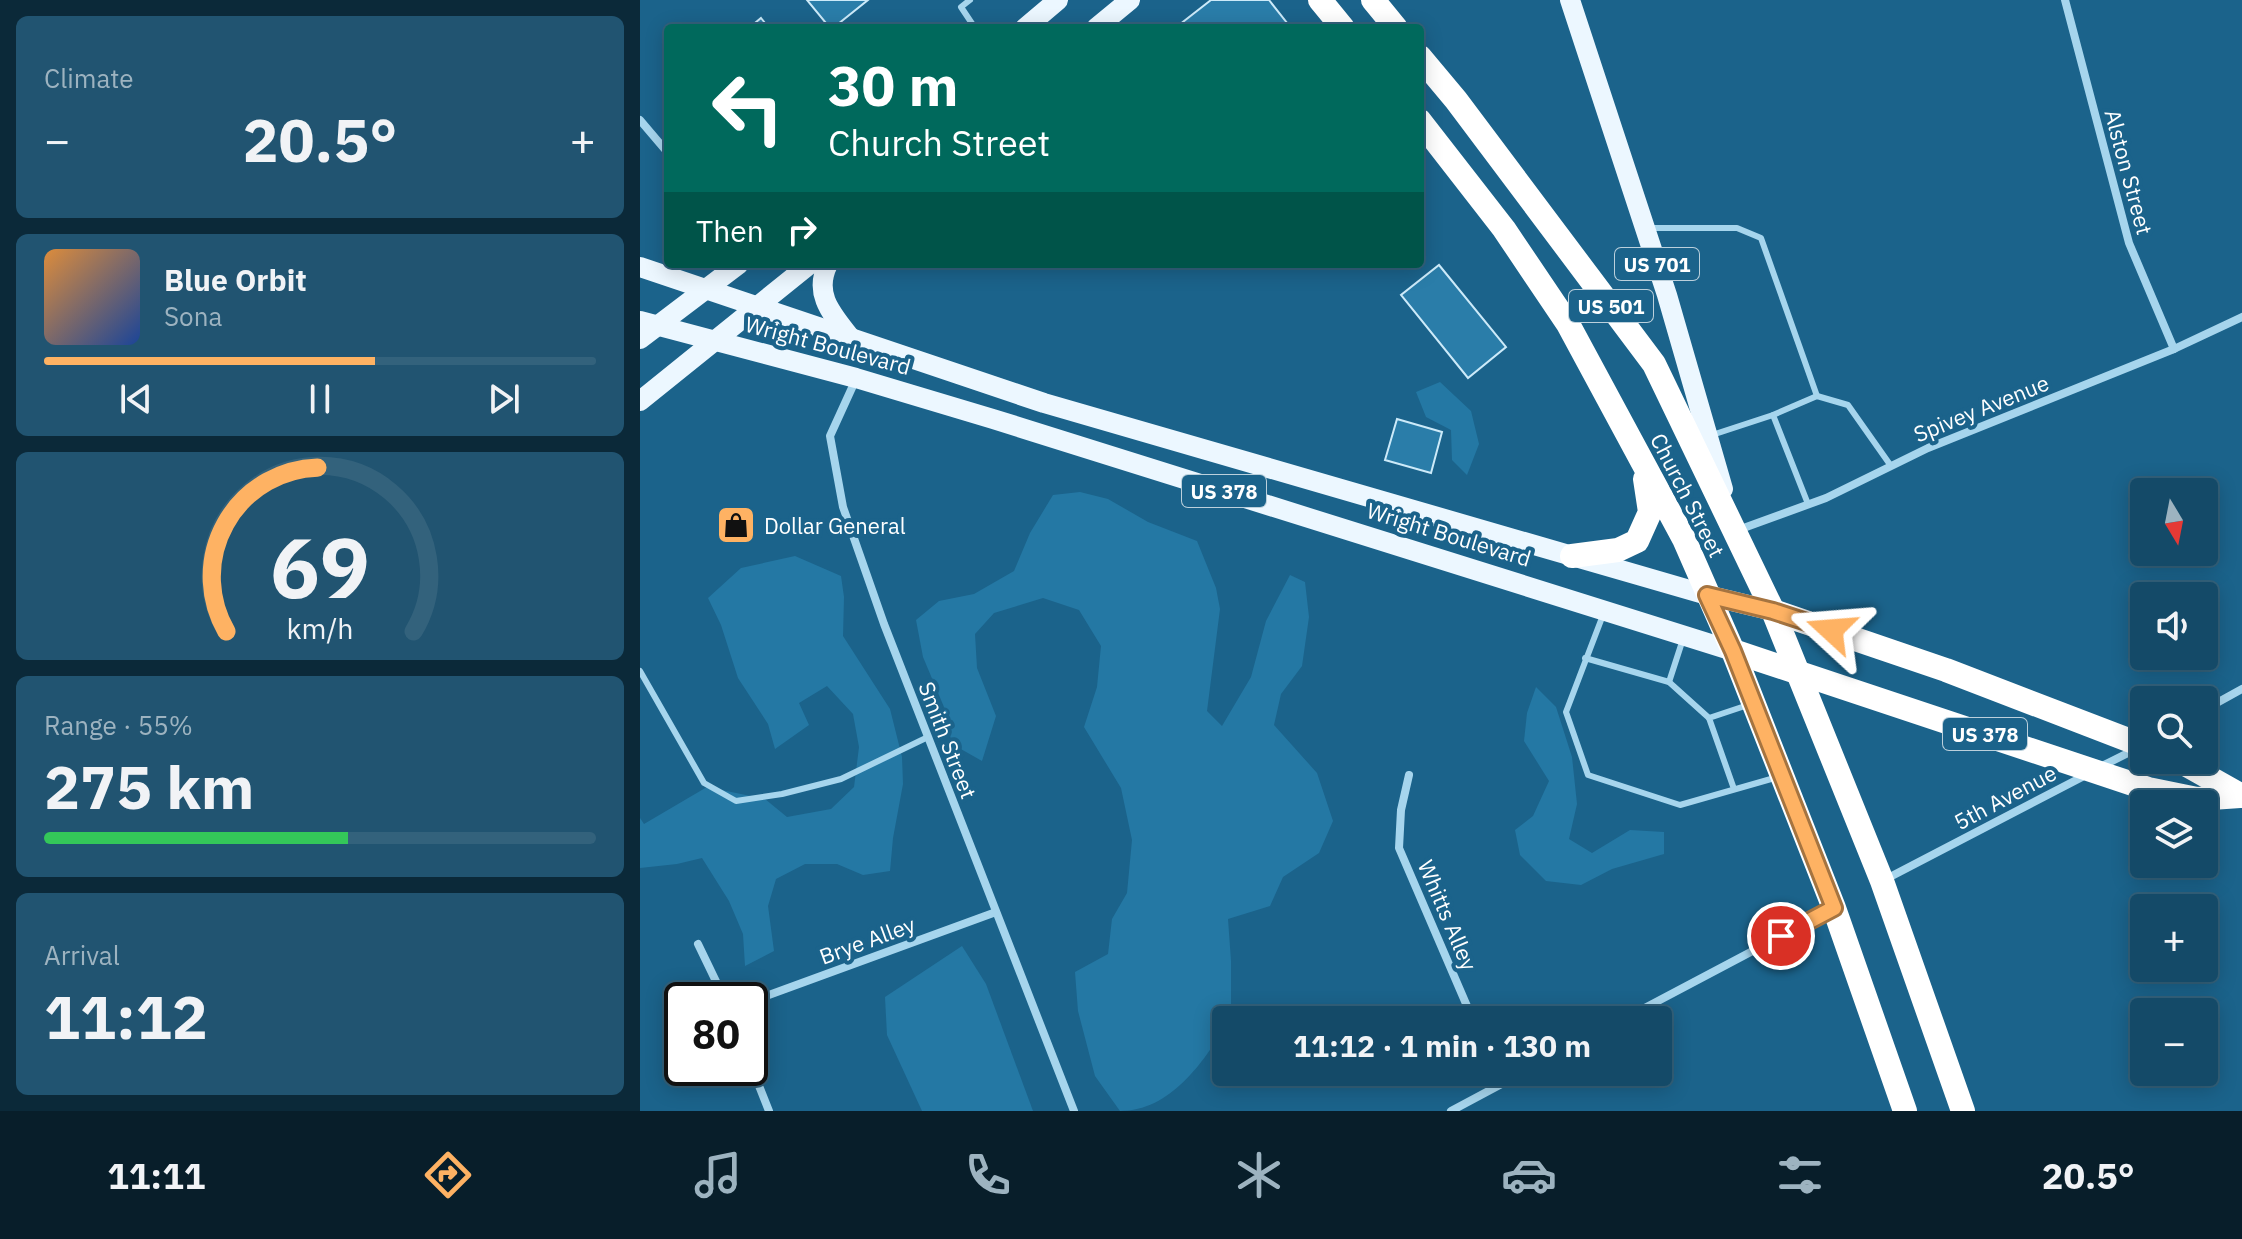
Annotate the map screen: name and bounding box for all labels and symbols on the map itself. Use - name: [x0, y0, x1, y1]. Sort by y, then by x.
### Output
- street label: Alston Street: [2098, 106, 2160, 238]
- road number: US 701: [1615, 248, 1699, 280]
- road number: US 501: [1569, 290, 1653, 322]
- street label: Wright Boulevard: [742, 309, 914, 381]
- street label: Spivey Avenue: [1909, 368, 2053, 448]
- street label: Church Street: [1644, 428, 1732, 562]
- road number: US 378: [1182, 475, 1266, 507]
- north arrow: [2130, 478, 2218, 566]
- street label: Wright Boulevard: [1363, 495, 1535, 573]
- shop icon: Dollar General: [715, 504, 757, 546]
- place label: Dollar General: [764, 511, 906, 540]
- position arrow: [1789, 588, 1873, 672]
- street label: Smith Street: [912, 677, 984, 803]
- road number: US 378: [1943, 718, 2027, 750]
- street label: 5th Avenue: [1949, 758, 2061, 836]
- street label: Whitts Alley: [1412, 855, 1484, 975]
- pin: [1747, 902, 1815, 970]
- street label: Brye Alley: [815, 909, 919, 971]
- speed limit sign: 80: [664, 982, 768, 1086]

